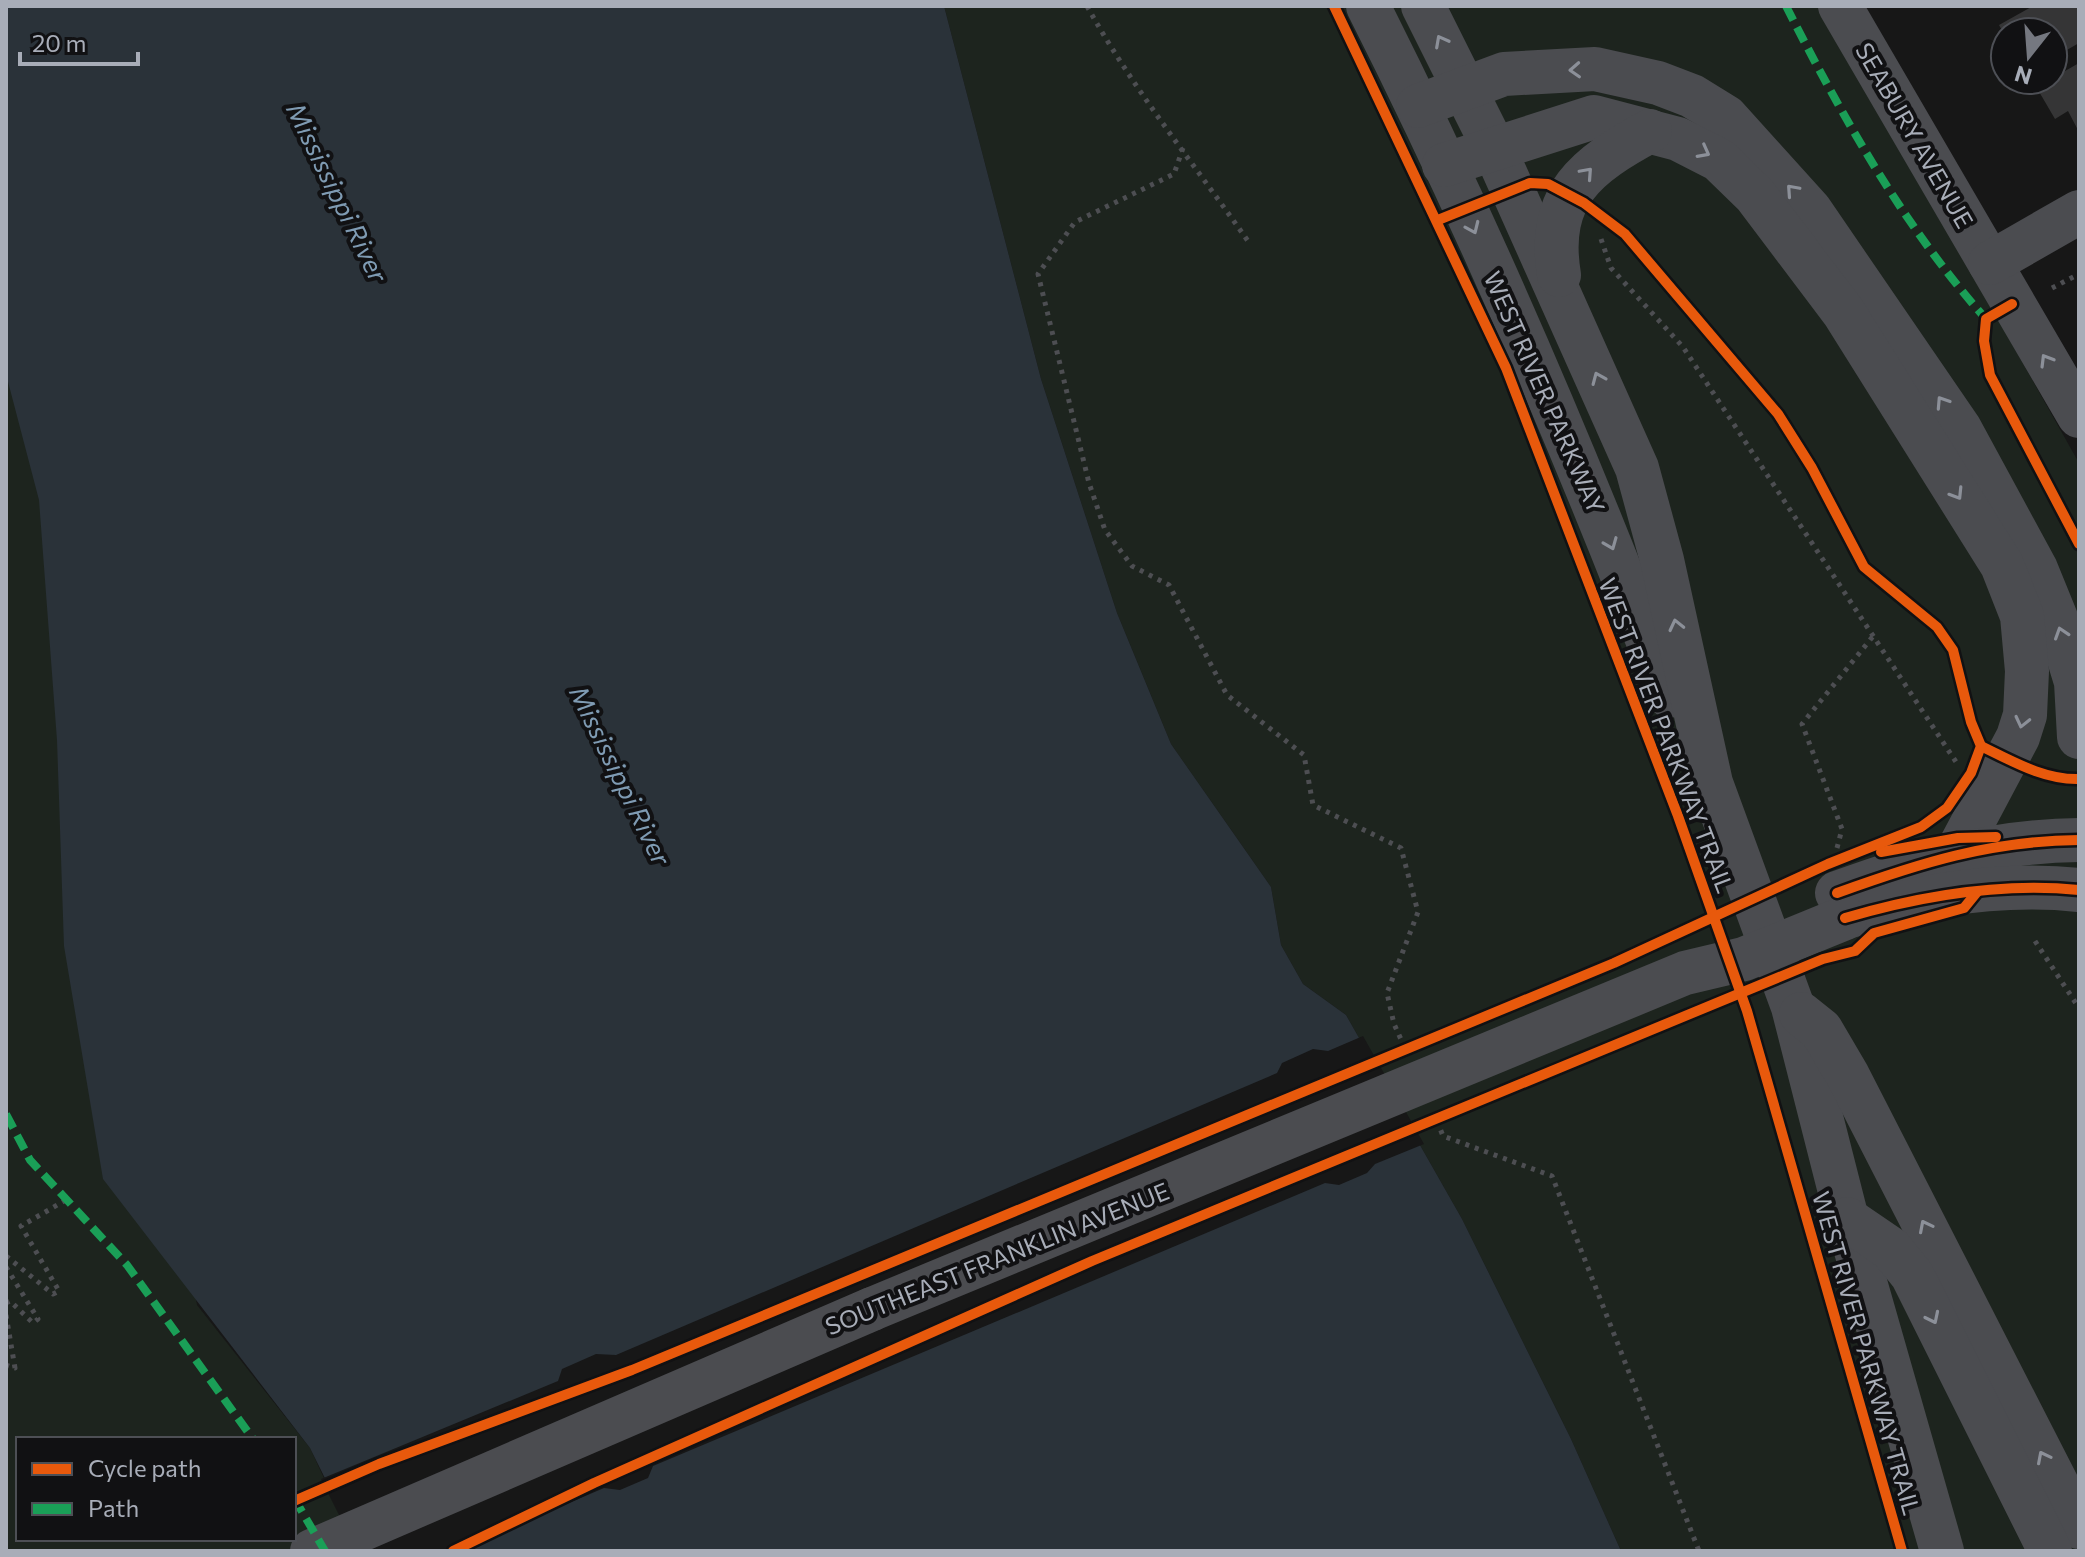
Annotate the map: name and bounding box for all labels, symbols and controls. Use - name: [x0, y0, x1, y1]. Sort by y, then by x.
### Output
- scale bar: [20, 16, 138, 66]
- north arrow: [1989, 16, 2069, 96]
- text: 20 m: [32, 28, 86, 57]
- one-way arrow: [1436, 34, 1451, 49]
- street label: SEABURY AVENUE: [1850, 37, 1980, 233]
- text: N: [2011, 60, 2035, 91]
- one-way arrow: [1568, 62, 1581, 79]
- water label: Mississippi River: [281, 97, 396, 288]
- one-way arrow: [1696, 143, 1710, 158]
- one-way arrow: [1578, 167, 1592, 182]
- one-way arrow: [1788, 185, 1802, 200]
- one-way arrow: [1464, 220, 1480, 235]
- street label: WEST RIVER PARKWAY: [1478, 266, 1612, 518]
- one-way arrow: [2040, 354, 2055, 369]
- one-way arrow: [1591, 372, 1607, 386]
- one-way arrow: [1937, 397, 1952, 411]
- one-way arrow: [1948, 485, 1963, 500]
- one-way arrow: [1601, 536, 1617, 550]
- street label: WEST RIVER PARKWAY TRAIL: [1593, 573, 1741, 897]
- one-way arrow: [1668, 619, 1685, 632]
- one-way arrow: [2054, 627, 2070, 641]
- water label: Mississippi River: [564, 680, 679, 871]
- one-way arrow: [2014, 714, 2031, 728]
- street label: SOUTHEAST FRANKLIN AVENUE: [821, 1176, 1173, 1340]
- street label: WEST RIVER PARKWAY TRAIL: [1807, 1188, 1927, 1518]
- one-way arrow: [1919, 1219, 1935, 1234]
- one-way arrow: [1924, 1309, 1939, 1324]
- legend: [16, 1437, 296, 1541]
- one-way arrow: [2038, 1451, 2053, 1466]
- text: Cycle path: [88, 1453, 202, 1482]
- text: Path: [88, 1493, 139, 1522]

